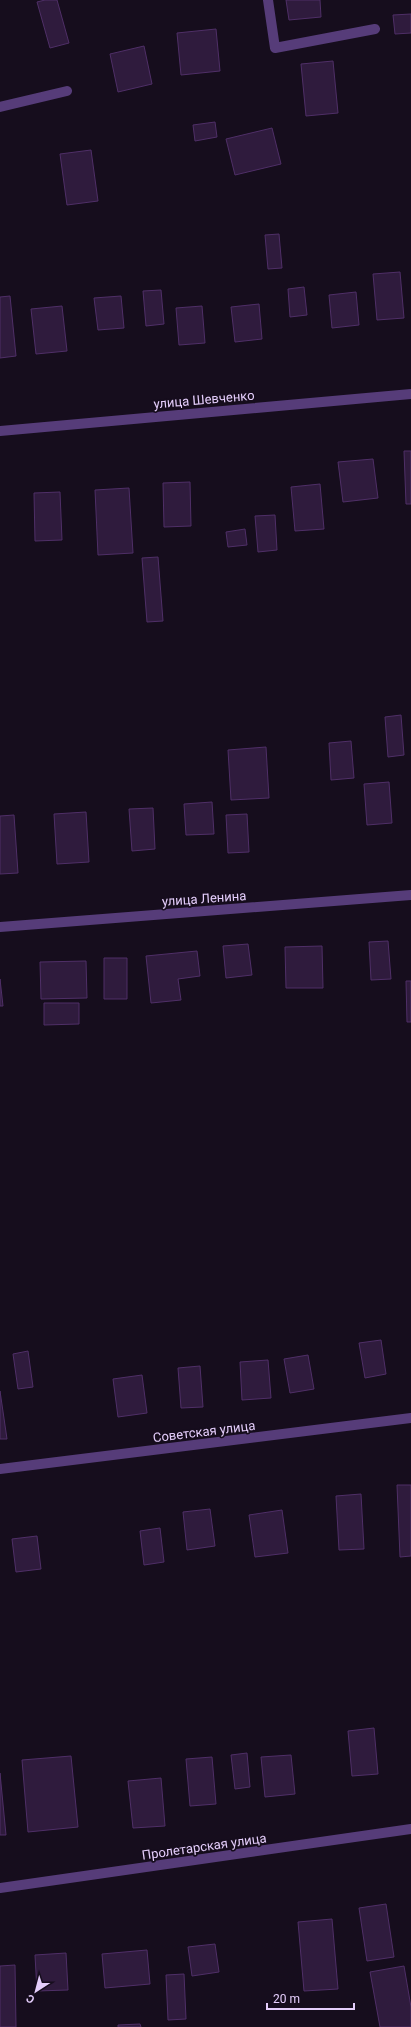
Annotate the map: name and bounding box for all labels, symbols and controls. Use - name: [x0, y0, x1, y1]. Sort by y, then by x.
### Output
- street label: улица Шевченко: [153, 388, 255, 411]
- street label: улица Ленина: [161, 888, 247, 909]
- street label: Советская улица: [152, 1418, 256, 1445]
- street label: Пролетарская улица: [141, 1830, 267, 1863]
- north arrow: [16, 1971, 56, 2011]
- scale bar: [267, 1985, 354, 2011]
- text: С: [24, 1991, 37, 2006]
- text: 20 m: [273, 1992, 300, 2006]

